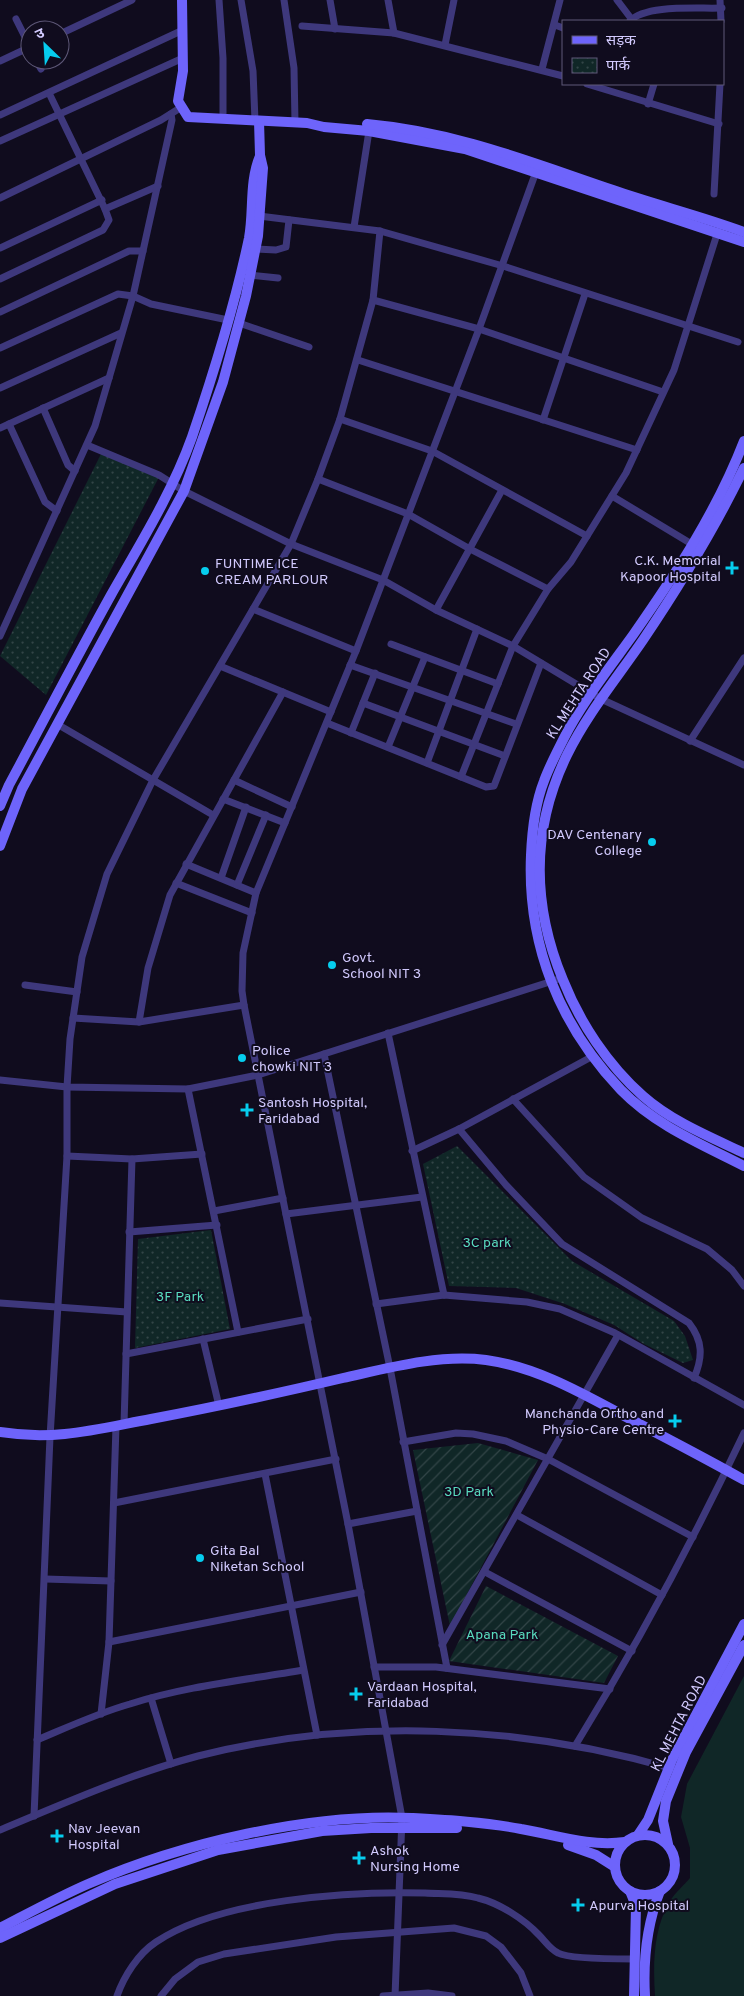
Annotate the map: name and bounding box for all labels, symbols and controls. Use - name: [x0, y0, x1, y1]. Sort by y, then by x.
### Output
- north arrow: [20, 20, 70, 70]
- legend: [562, 20, 724, 85]
- text: उ: [33, 25, 48, 44]
- text: सड़क: [606, 32, 636, 51]
- text: पार्क: [606, 56, 630, 76]
- place label: C.K. Memorial Kapoor Hospital: [620, 553, 721, 586]
- place label: FUNTIME ICE CREAM PARLOUR: [215, 556, 328, 589]
- marker: C.K. Memorial Kapoor Hospital: [725, 561, 739, 575]
- marker: FUNTIME ICE CREAM PARLOUR: [199, 565, 211, 577]
- street label: KL MEHTA ROAD: [543, 645, 615, 743]
- place label: DAV Centenary College: [547, 827, 642, 860]
- marker: DAV Centenary College: [646, 836, 658, 848]
- place label: Govt. School NIT 3: [342, 950, 421, 983]
- marker: Govt. School NIT 3: [326, 959, 338, 971]
- place label: Police chowki NIT 3: [252, 1043, 332, 1076]
- marker: Police chowki NIT 3: [236, 1052, 248, 1064]
- place label: Santosh Hospital, Faridabad: [258, 1095, 367, 1128]
- marker: Santosh Hospital, Faridabad: [240, 1103, 254, 1117]
- park label: 3C park: [462, 1235, 512, 1252]
- park label: 3F Park: [156, 1289, 204, 1306]
- place label: Manchanda Ortho and Physio-Care Centre: [525, 1406, 664, 1439]
- marker: Manchanda Ortho and Physio-Care Centre: [668, 1414, 682, 1428]
- park label: 3D Park: [444, 1484, 494, 1501]
- place label: Gita Bal Niketan School: [210, 1543, 305, 1576]
- marker: Gita Bal Niketan School: [194, 1552, 206, 1564]
- park label: Apana Park: [466, 1627, 538, 1644]
- street label: KL MEHTA ROAD: [648, 1673, 711, 1775]
- place label: Vardaan Hospital, Faridabad: [367, 1679, 477, 1712]
- marker: Vardaan Hospital, Faridabad: [349, 1687, 363, 1701]
- place label: Nav Jeevan Hospital: [68, 1821, 140, 1854]
- marker: Nav Jeevan Hospital: [50, 1829, 64, 1843]
- place label: Ashok Nursing Home: [370, 1843, 460, 1876]
- marker: Ashok Nursing Home: [352, 1851, 366, 1865]
- marker: Apurva Hospital: [571, 1898, 585, 1912]
- place label: Apurva Hospital: [589, 1898, 689, 1915]

